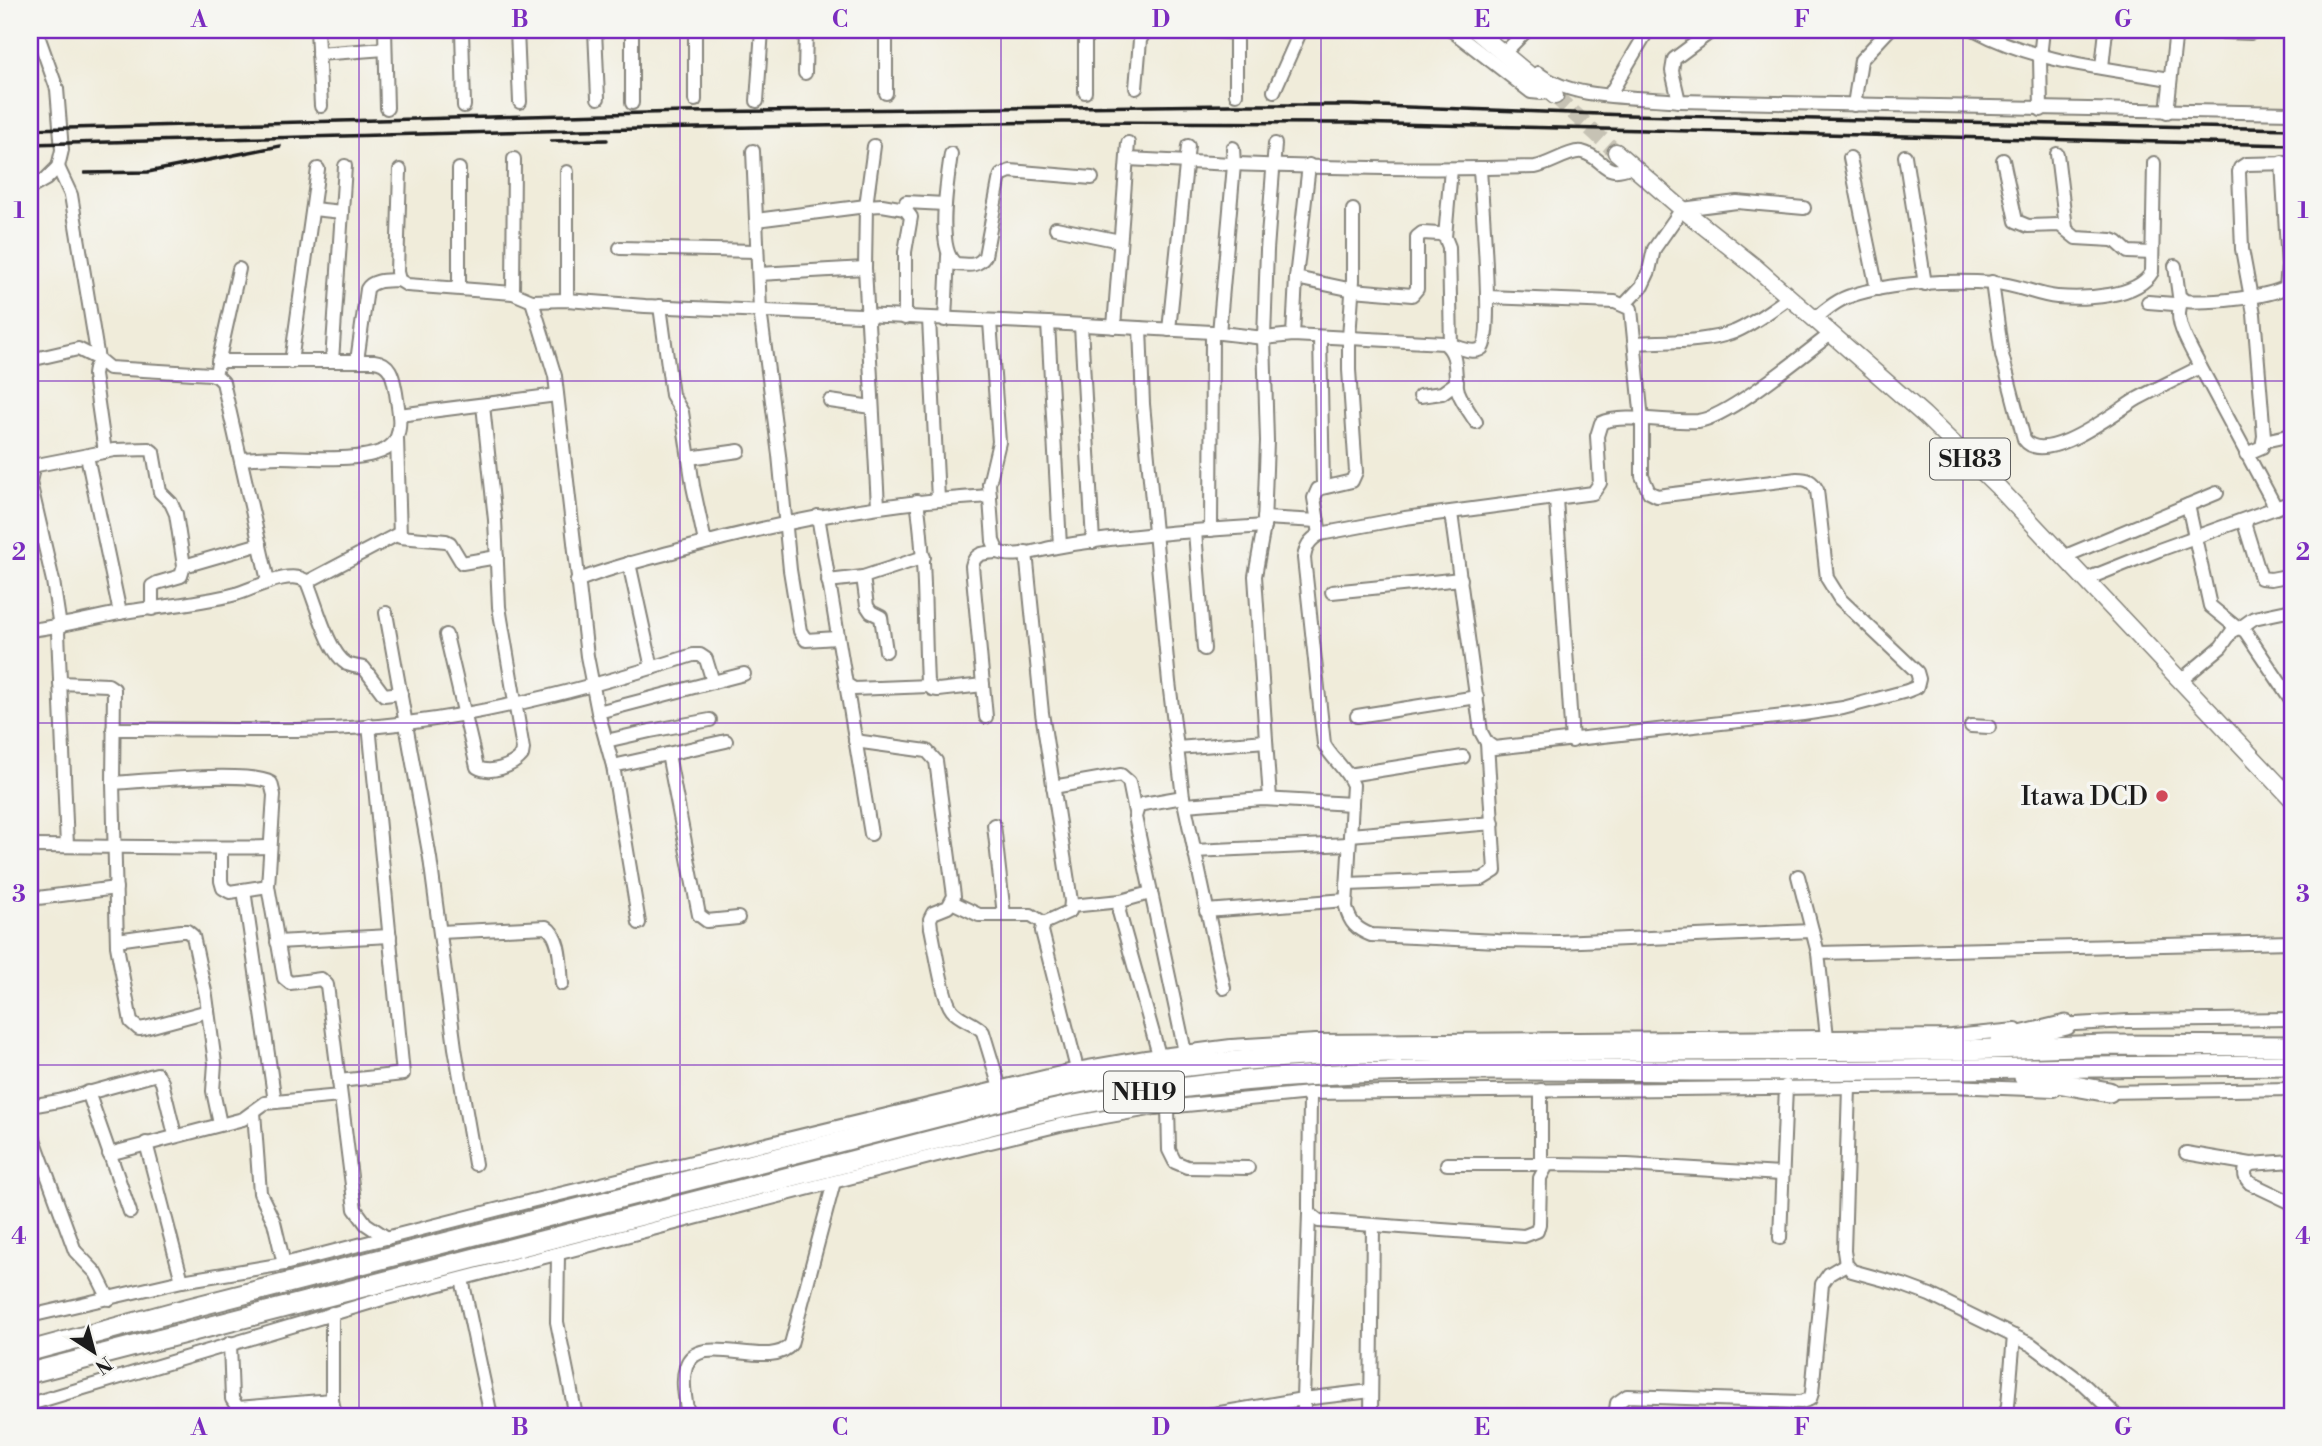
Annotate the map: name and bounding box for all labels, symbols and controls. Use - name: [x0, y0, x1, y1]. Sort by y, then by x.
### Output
- text: A: [190, 6, 208, 34]
- text: B: [511, 6, 529, 34]
- text: C: [832, 6, 848, 34]
- text: D: [1152, 6, 1170, 34]
- text: E: [1474, 6, 1490, 34]
- text: F: [1794, 6, 1810, 34]
- text: G: [2114, 6, 2132, 34]
- text: 1: [13, 197, 25, 225]
- text: 1: [2297, 197, 2309, 225]
- road number: SH83: [1930, 438, 2010, 480]
- text: 2: [12, 539, 26, 567]
- text: 2: [2296, 539, 2310, 567]
- place label: Itawa DCD: [2021, 781, 2148, 813]
- marker: Itawa DCD: [2154, 788, 2170, 804]
- text: 3: [12, 881, 26, 909]
- text: 3: [2296, 881, 2310, 909]
- road number: NH19: [1104, 1072, 1184, 1112]
- text: 4: [11, 1223, 27, 1251]
- text: 4: [2295, 1223, 2311, 1251]
- north arrow: [60, 1316, 130, 1386]
- text: N: [90, 1351, 117, 1379]
- text: A: [190, 1414, 208, 1442]
- text: B: [511, 1414, 529, 1442]
- text: C: [832, 1414, 848, 1442]
- text: D: [1152, 1414, 1170, 1442]
- text: E: [1474, 1414, 1490, 1442]
- text: F: [1794, 1414, 1810, 1442]
- text: G: [2114, 1414, 2132, 1442]

